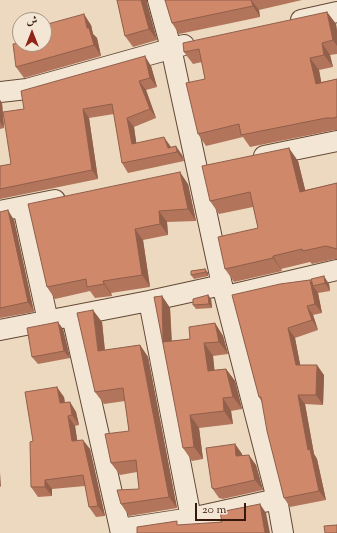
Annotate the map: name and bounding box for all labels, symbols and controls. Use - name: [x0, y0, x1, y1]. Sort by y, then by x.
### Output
- north arrow: [12, 12, 52, 52]
- text: ش: [27, 13, 37, 29]
- scale bar: [197, 495, 248, 521]
- text: 20 m: [202, 501, 226, 519]

